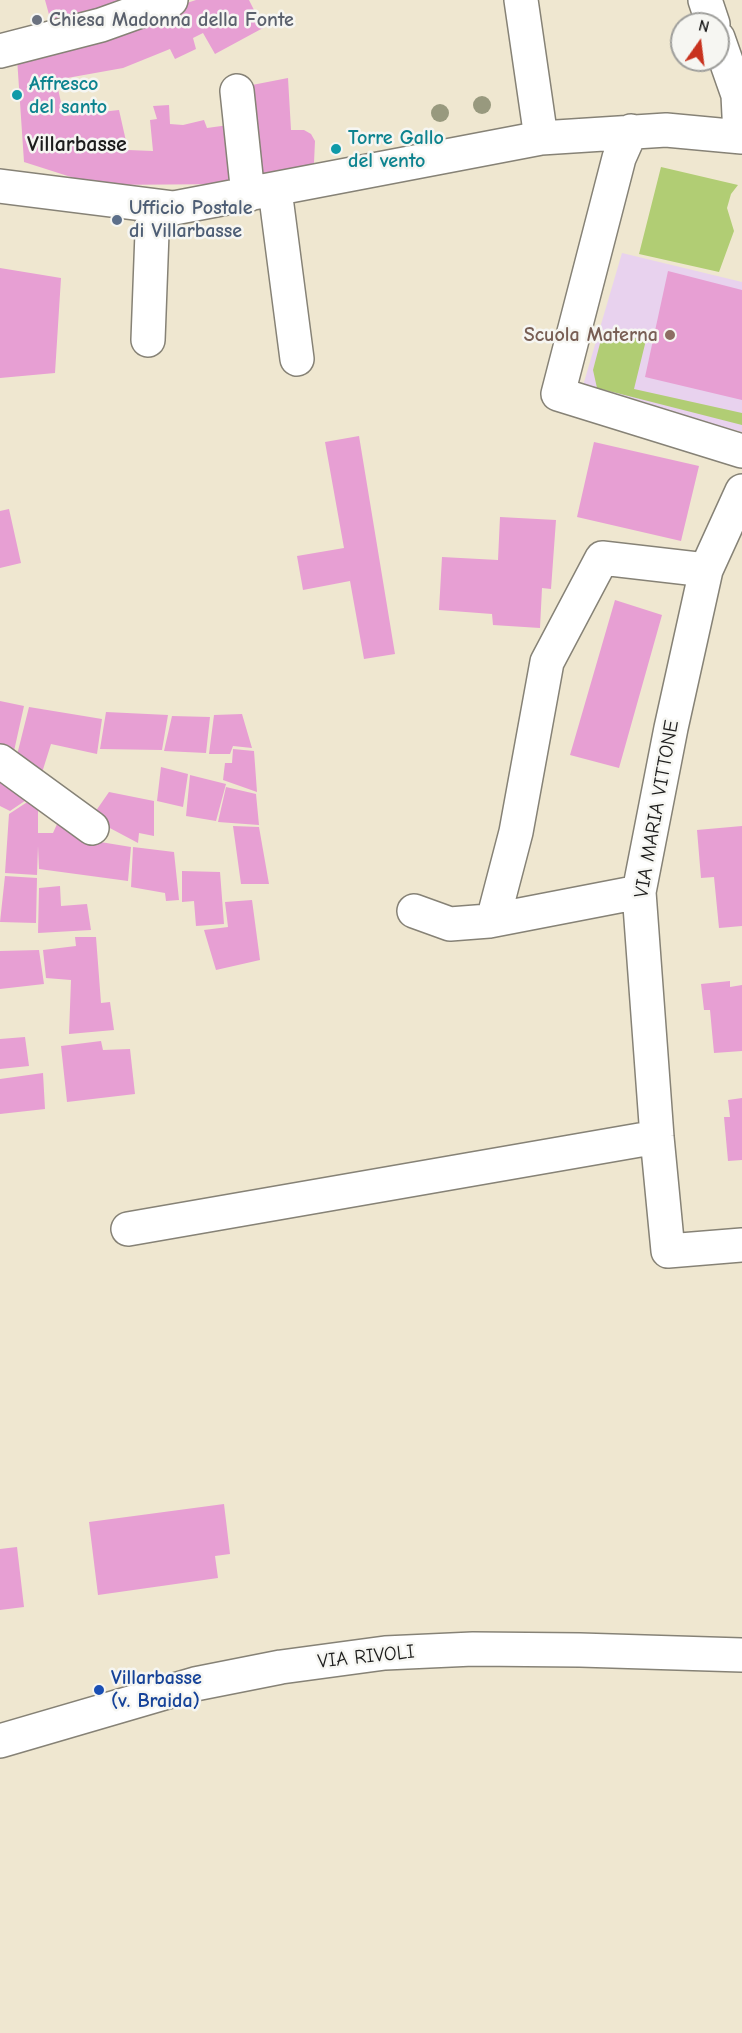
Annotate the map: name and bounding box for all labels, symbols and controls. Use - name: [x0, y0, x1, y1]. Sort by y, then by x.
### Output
- place label: Chiesa Madonna della Fonte: [49, 8, 294, 32]
- north arrow: [670, 12, 730, 72]
- marker: Chiesa Madonna della Fonte: [30, 13, 44, 27]
- text: N: [697, 16, 711, 36]
- place label: Affresco del santo: [29, 72, 107, 119]
- marker: Affresco del santo: [10, 88, 24, 102]
- place label: Torre Gallo del vento: [348, 126, 444, 173]
- district label: Villarbasse: [27, 132, 127, 158]
- marker: Torre Gallo del vento: [329, 142, 343, 156]
- place label: Ufficio Postale di Villarbasse: [129, 196, 252, 243]
- marker: Ufficio Postale di Villarbasse: [110, 213, 124, 227]
- place label: Scuola Materna: [524, 323, 658, 347]
- marker: Scuola Materna: [663, 328, 677, 342]
- street label: VIA MARIA VITTONE: [630, 718, 684, 900]
- street label: VIA RIVOLI: [316, 1640, 416, 1674]
- place label: Villarbasse (v. Braida): [111, 1666, 202, 1713]
- marker: Villarbasse (v. Braida): [92, 1683, 106, 1697]

